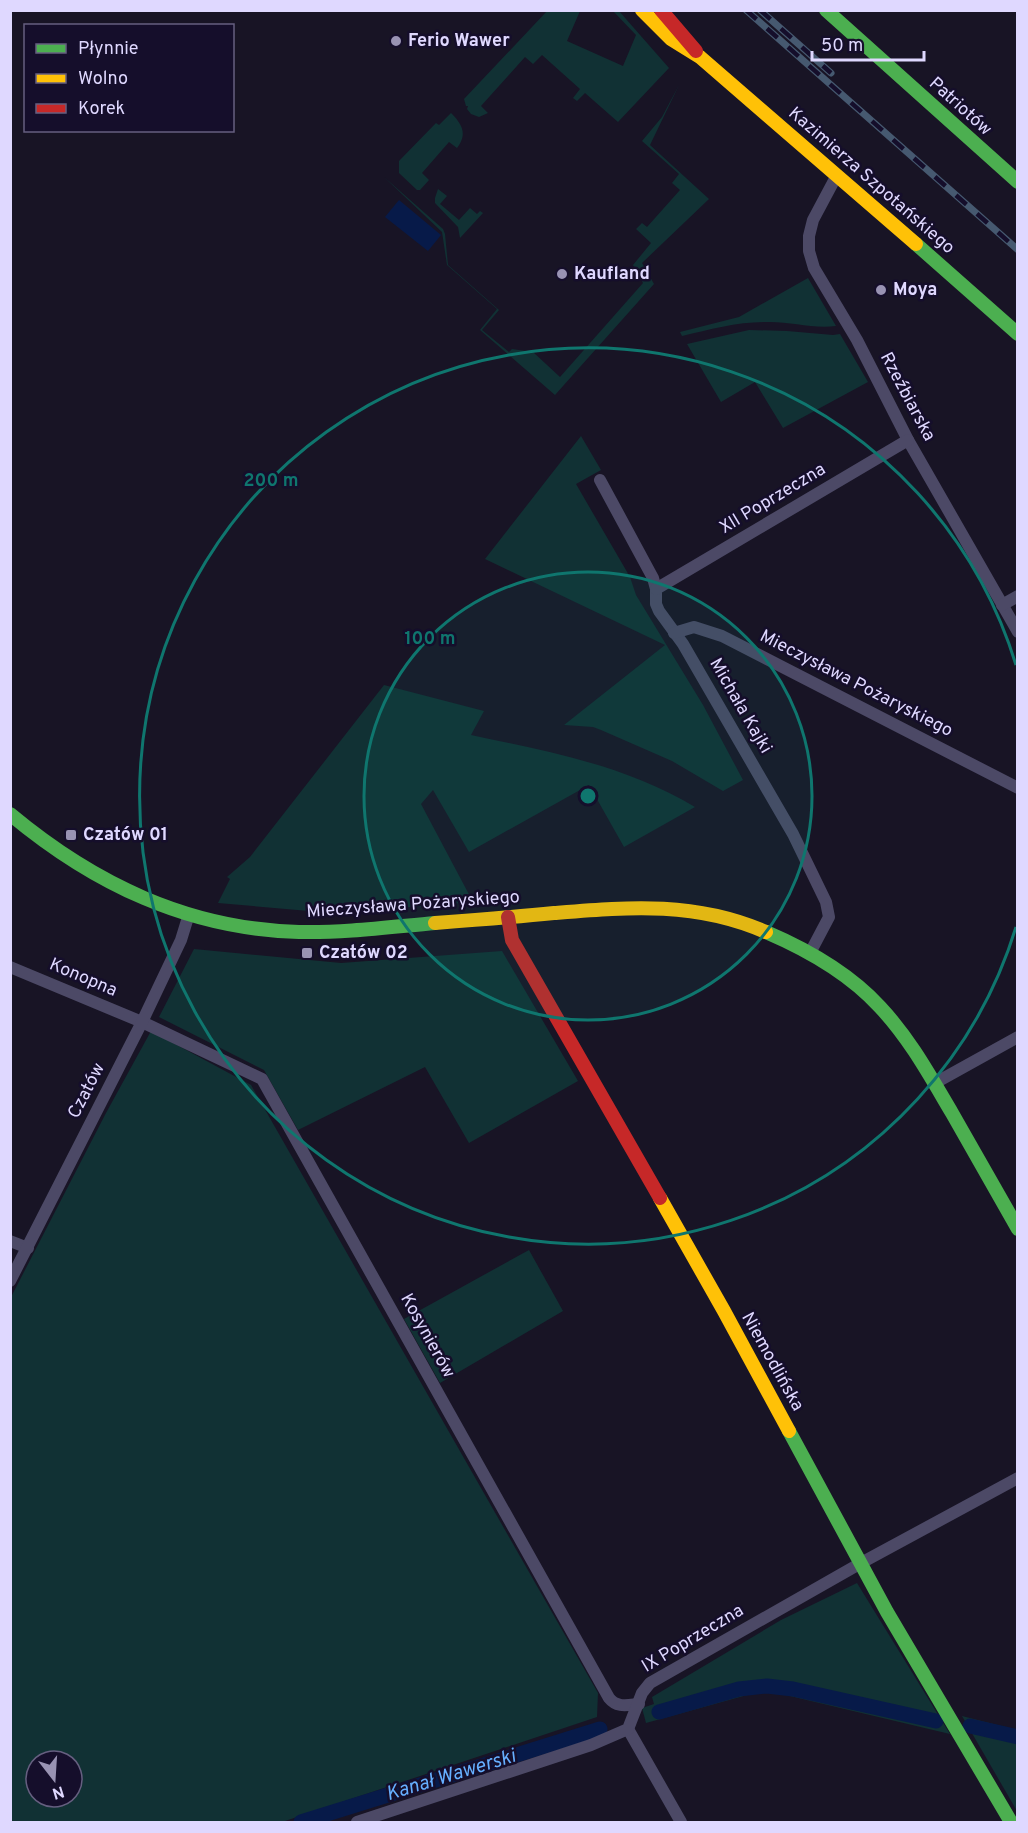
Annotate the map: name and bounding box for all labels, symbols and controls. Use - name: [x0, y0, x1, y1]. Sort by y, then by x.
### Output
- legend: [24, 24, 234, 132]
- scale bar: [812, 24, 924, 62]
- place label: Ferio Wawer: [408, 30, 510, 53]
- marker: Ferio Wawer: [389, 34, 403, 48]
- text: 50 m: [821, 35, 863, 58]
- text: Płynnie: [78, 38, 139, 61]
- text: Wolno: [78, 68, 128, 91]
- street label: Patriotów: [924, 73, 996, 141]
- text: Korek: [78, 98, 125, 121]
- street label: Kazimierza Szpotańskiego: [783, 102, 959, 260]
- place label: Kaufland: [574, 263, 650, 286]
- marker: Kaufland: [555, 267, 569, 281]
- place label: Moya: [893, 279, 937, 302]
- marker: Moya: [874, 283, 888, 297]
- street label: Rzeźbiarska: [874, 349, 940, 445]
- street label: XII Poprzeczna: [716, 458, 830, 540]
- text: 200 m: [243, 470, 299, 493]
- street label: Mieczysława Pożaryskiego: [755, 625, 957, 743]
- text: 100 m: [404, 628, 456, 651]
- street label: Michała Kajki: [703, 654, 777, 758]
- centre of rings: [578, 786, 598, 806]
- place label: Czatów 01: [83, 824, 168, 847]
- marker: Czatów 01: [64, 828, 78, 842]
- street label: Mieczysława Pożaryskiego: [306, 886, 520, 924]
- place label: Czatów 02: [319, 942, 408, 965]
- marker: Czatów 02: [300, 946, 314, 960]
- street label: Konopna: [46, 953, 120, 1003]
- street label: Czatów: [63, 1059, 111, 1123]
- street label: Kosynierów: [394, 1290, 460, 1382]
- street label: Niemodlińska: [735, 1308, 809, 1416]
- street label: IX Poprzeczna: [638, 1600, 748, 1678]
- water label: Kanał Wawerski: [383, 1744, 520, 1808]
- north arrow: [24, 1749, 84, 1809]
- text: N: [49, 1780, 66, 1803]

